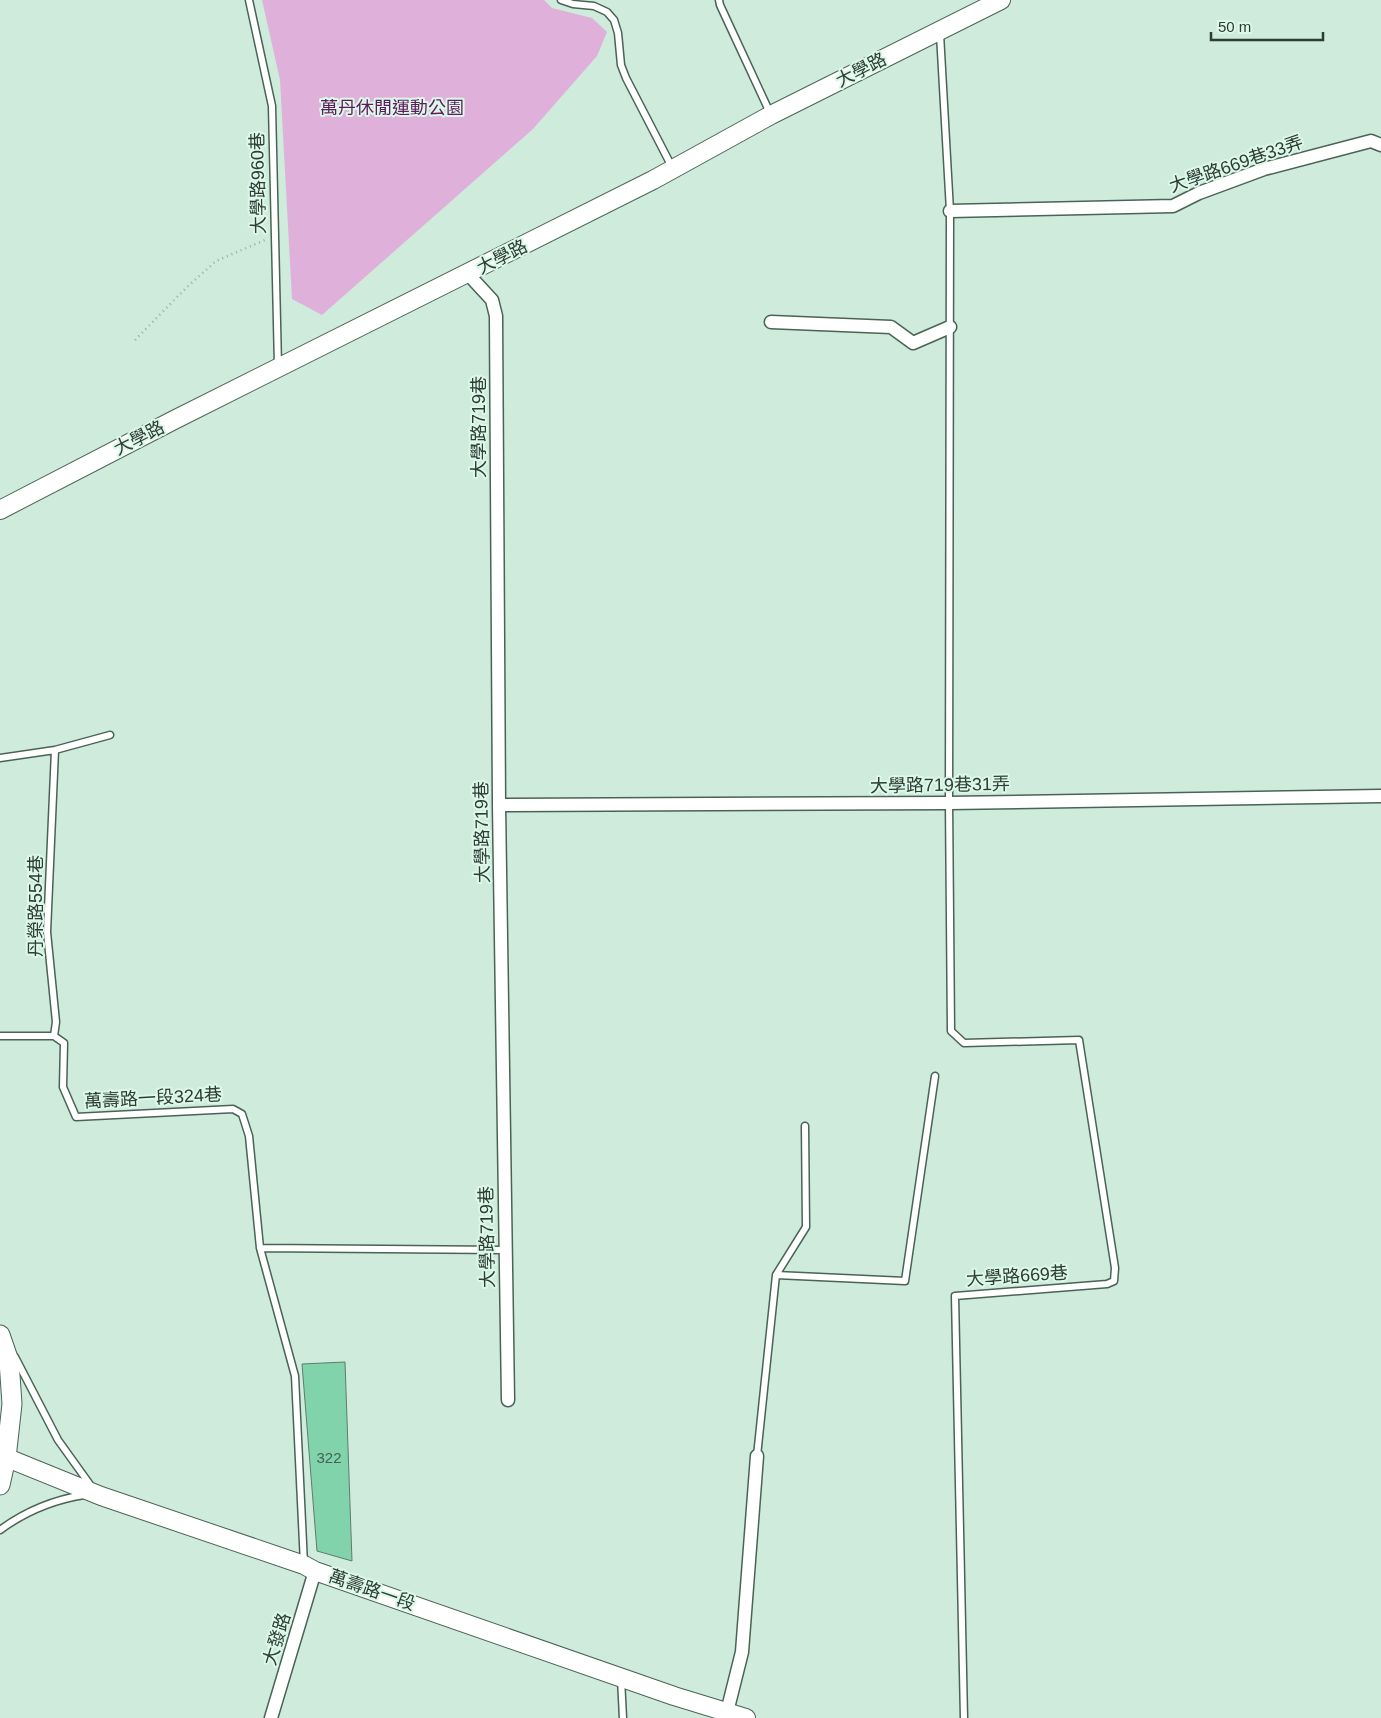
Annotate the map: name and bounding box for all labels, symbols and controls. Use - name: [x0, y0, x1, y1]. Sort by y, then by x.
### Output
- scale bar: [1211, 10, 1324, 42]
- text: 50 m: [1218, 18, 1251, 35]
- street label: 大學路: [832, 49, 890, 91]
- park label: 萬丹休閒運動公園: [320, 98, 464, 118]
- street label: 大學路960巷: [247, 132, 269, 234]
- street label: 大學路669巷33弄: [1167, 132, 1305, 196]
- street label: 大學路: [473, 236, 531, 278]
- street label: 大學路719巷: [469, 376, 489, 478]
- street label: 大學路: [110, 417, 168, 459]
- street label: 大學路719巷31弄: [870, 774, 1010, 796]
- street label: 大學路719巷: [471, 781, 493, 883]
- street label: 丹榮路554巷: [26, 855, 46, 957]
- street label: 萬壽路一段324巷: [84, 1084, 222, 1112]
- street label: 大學路719巷: [476, 1186, 498, 1288]
- street label: 大學路669巷: [965, 1262, 1069, 1290]
- house number: 322: [316, 1449, 342, 1466]
- street label: 萬壽路一段: [326, 1566, 418, 1614]
- street label: 大發路: [260, 1610, 294, 1668]

